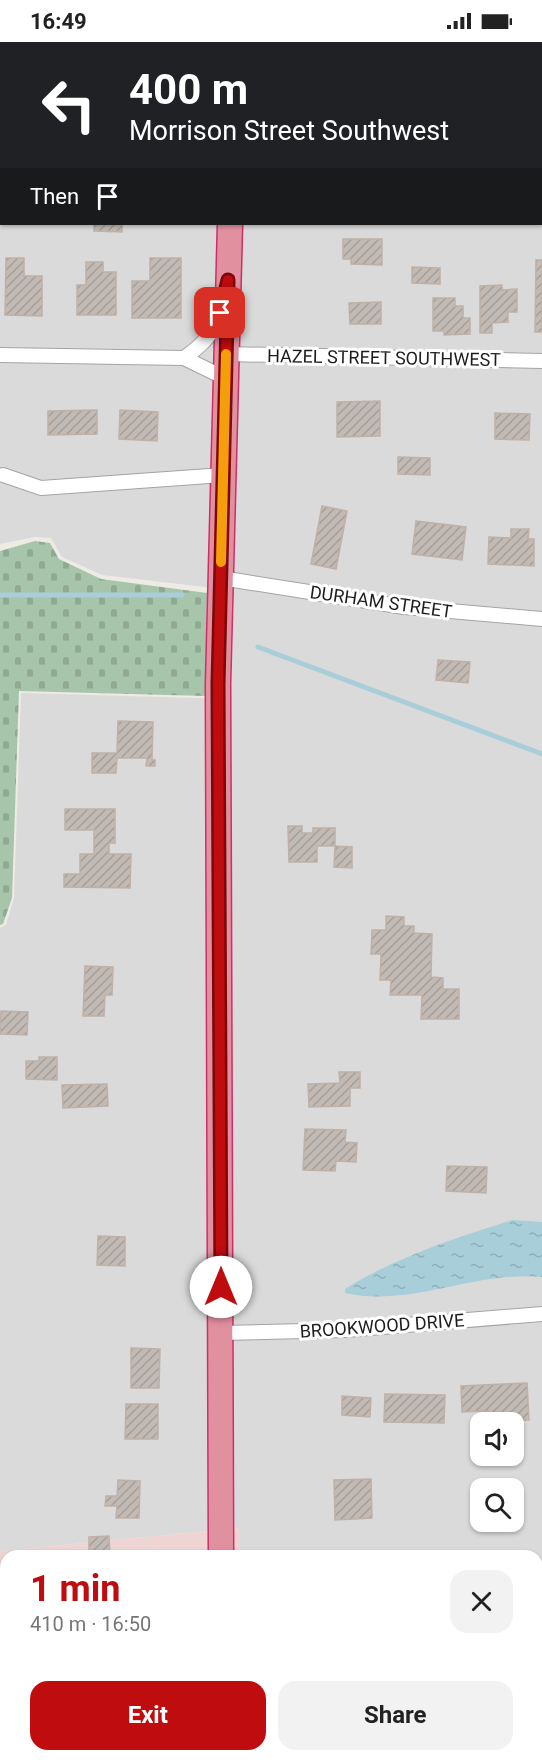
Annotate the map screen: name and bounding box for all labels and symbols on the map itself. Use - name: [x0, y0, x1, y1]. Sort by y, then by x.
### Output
- pin: [194, 287, 245, 338]
- street label: HAZEL STREET SOUTHWEST: [267, 345, 501, 370]
- street label: DURHAM STREET: [309, 581, 454, 622]
- position arrow: [189, 1255, 253, 1319]
- street label: BROOKWOOD DRIVE: [299, 1309, 465, 1342]

